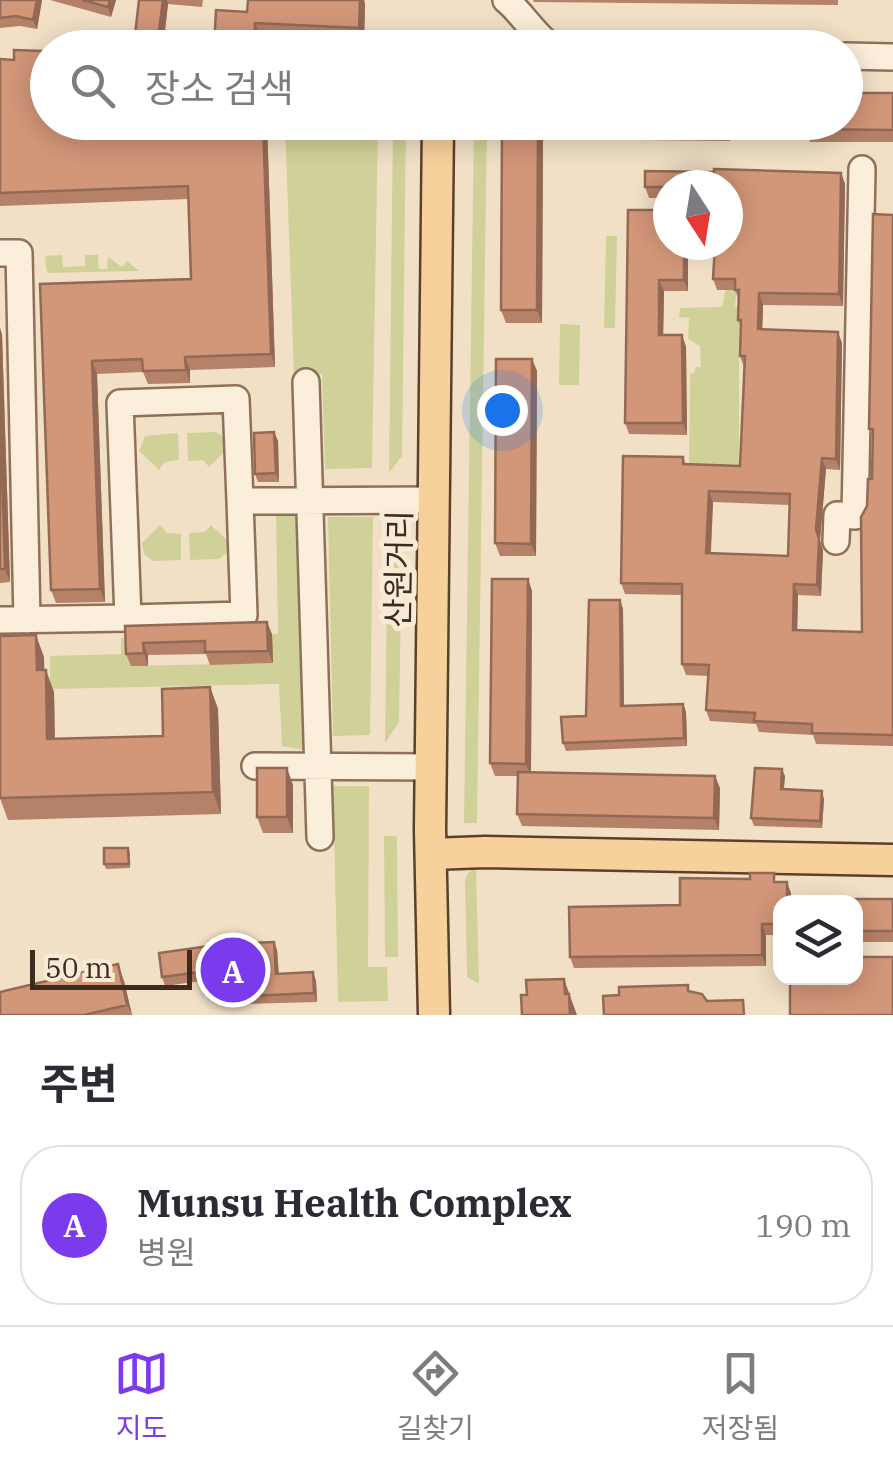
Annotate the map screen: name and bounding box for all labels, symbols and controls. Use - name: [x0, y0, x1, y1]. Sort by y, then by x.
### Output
- search box: [30, 30, 863, 140]
- icon: search: [65, 58, 120, 113]
- text: 장소 검색: [145, 63, 294, 112]
- north arrow: [653, 170, 743, 260]
- your location: [477, 385, 528, 436]
- street label: 산원거리: [376, 510, 420, 628]
- map controls: [773, 895, 863, 985]
- button: layers: [773, 895, 863, 985]
- pin: A: [200, 932, 266, 1008]
- scale bar: [30, 945, 192, 990]
- text: 50 m: [45, 949, 112, 986]
- text: 주변: [40, 1056, 117, 1111]
- text: Munsu Health Complex: [137, 1178, 572, 1227]
- text: A: [63, 1204, 86, 1246]
- text: 190 m: [755, 1204, 851, 1246]
- text: 병원: [137, 1231, 196, 1273]
- tab: 지도: [114, 1346, 169, 1446]
- tab: 길찾기: [397, 1346, 474, 1446]
- tab: 저장됨: [702, 1346, 779, 1446]

